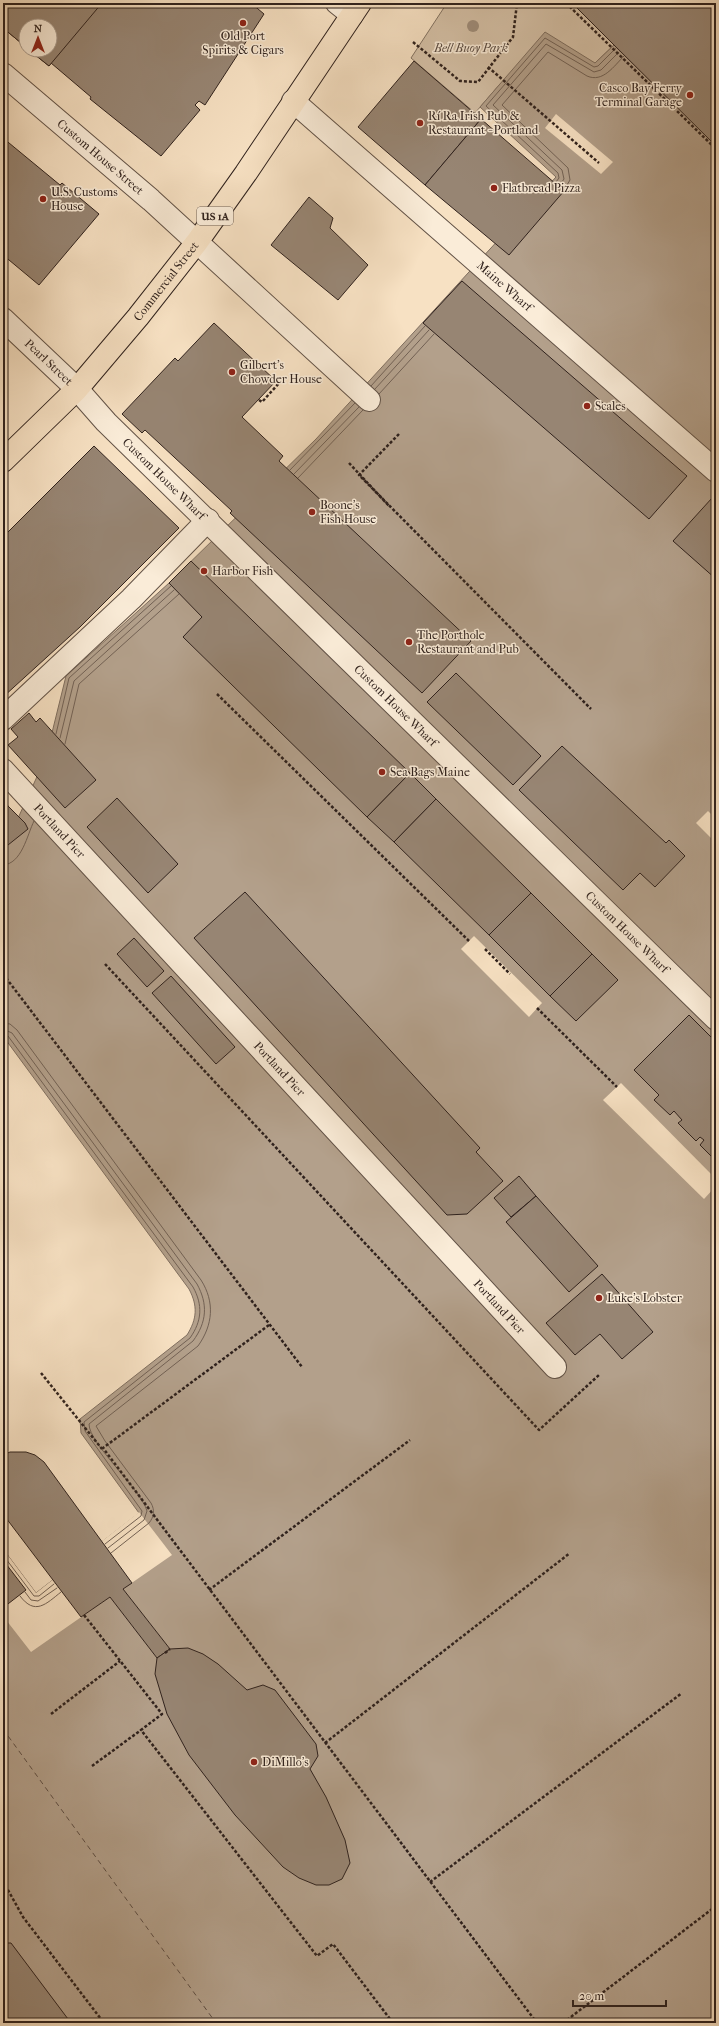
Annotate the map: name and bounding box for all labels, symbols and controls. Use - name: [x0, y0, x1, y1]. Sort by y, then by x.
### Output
- north arrow: [18, 18, 58, 58]
- marker: Old Port Spirits & Cigars: [238, 18, 248, 28]
- text: N: [34, 22, 43, 35]
- place label: Old Port Spirits & Cigars: [202, 29, 284, 57]
- park label: Bell Buoy Park: [433, 41, 508, 55]
- place label: Casco Bay Ferry Terminal Garage: [595, 81, 683, 109]
- marker: Casco Bay Ferry Terminal Garage: [685, 90, 695, 100]
- place label: Rí Ra Irish Pub & Restaurant - Portland: [428, 109, 539, 137]
- street label: Custom House Street: [54, 116, 147, 198]
- marker: Rí Ra Irish Pub & Restaurant - Portland: [415, 118, 425, 128]
- place label: Flatbread Pizza: [502, 181, 581, 195]
- marker: Flatbread Pizza: [489, 183, 499, 193]
- place label: U.S. Customs House: [51, 185, 118, 213]
- marker: U.S. Customs House: [38, 194, 48, 204]
- road number: US 1A: [197, 207, 233, 225]
- street label: Commercial Street: [131, 238, 202, 324]
- street label: Maine Wharf: [474, 258, 537, 316]
- street label: Pearl Street: [22, 336, 76, 389]
- place label: Gilbert's Chowder House: [240, 358, 322, 386]
- marker: Gilbert's Chowder House: [227, 367, 237, 377]
- place label: Scales: [595, 399, 626, 413]
- marker: Scales: [582, 401, 592, 411]
- street label: Custom House Wharf: [120, 435, 211, 525]
- place label: Boone's Fish House: [320, 498, 376, 526]
- marker: Boone's Fish House: [307, 507, 317, 517]
- place label: Harbor Fish: [212, 564, 273, 578]
- marker: Harbor Fish: [199, 566, 209, 576]
- place label: The Porthole Restaurant and Pub: [417, 628, 519, 656]
- marker: The Porthole Restaurant and Pub: [404, 637, 414, 647]
- street label: Custom House Wharf: [351, 662, 442, 751]
- place label: Sea Bags Maine: [390, 765, 470, 779]
- marker: Sea Bags Maine: [377, 767, 387, 777]
- street label: Portland Pier: [31, 801, 89, 862]
- street label: Custom House Wharf: [583, 888, 674, 978]
- street label: Portland Pier: [251, 1039, 309, 1100]
- street label: Portland Pier: [471, 1277, 528, 1338]
- place label: Luke's Lobster: [607, 1291, 683, 1305]
- marker: Luke's Lobster: [594, 1293, 604, 1303]
- place label: DiMillo's: [262, 1755, 309, 1769]
- marker: DiMillo's: [249, 1757, 259, 1767]
- scale bar: [573, 1982, 666, 2008]
- text: 20 m: [579, 1989, 604, 2003]

